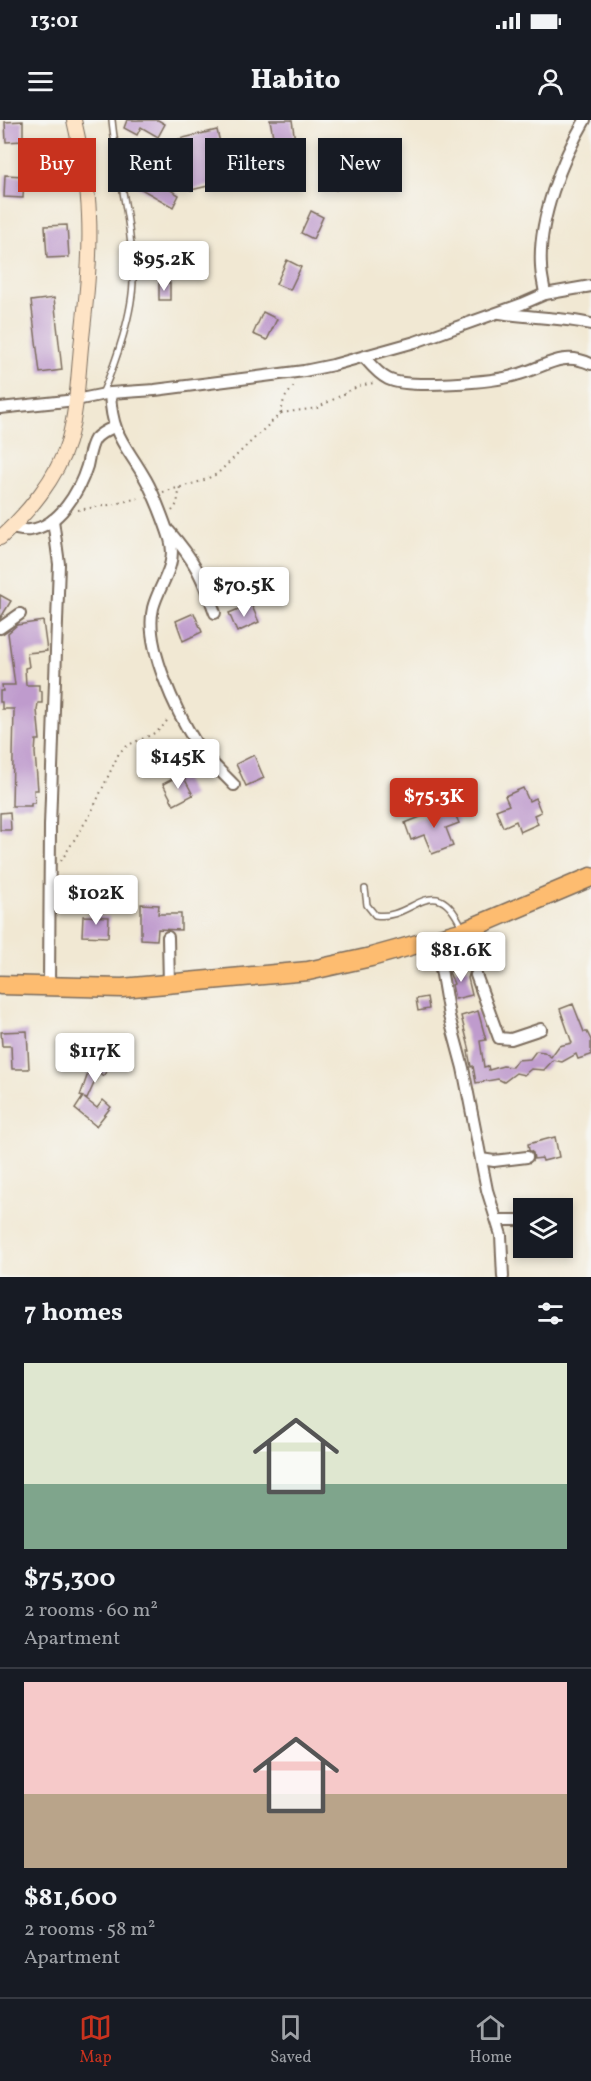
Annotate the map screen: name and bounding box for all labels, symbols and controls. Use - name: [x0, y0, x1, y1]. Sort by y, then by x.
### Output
- text: 13:01: [30, 6, 79, 37]
- text: Habito: [251, 62, 340, 100]
- icon: menu: [24, 65, 57, 98]
- icon: person: [534, 65, 567, 98]
- chip: Buy: [18, 138, 96, 192]
- chip: Rent: [108, 138, 193, 192]
- chip: Filters: [205, 138, 306, 192]
- chip: New: [318, 138, 402, 192]
- pin: $95.2K: [115, 241, 213, 292]
- text: $95.2K: [133, 246, 195, 274]
- pin: $70.5K: [195, 567, 293, 618]
- text: $70.5K: [213, 572, 275, 600]
- pin: $145K: [136, 739, 220, 790]
- text: $145K: [150, 744, 206, 772]
- pin: $75.3K: [385, 778, 483, 829]
- text: $75.3K: [404, 783, 464, 811]
- pin: $102K: [54, 875, 138, 926]
- text: $102K: [68, 880, 124, 908]
- pin: $81.6K: [412, 932, 510, 983]
- text: $81.6K: [430, 937, 492, 965]
- pin: $117K: [53, 1033, 137, 1084]
- text: $117K: [69, 1038, 121, 1066]
- map controls: [513, 1198, 573, 1258]
- button: layers: [513, 1198, 573, 1258]
- text: 7 homes: [24, 1295, 123, 1331]
- icon: filters: [534, 1297, 567, 1330]
- icon: home: [242, 1402, 350, 1510]
- text: $75,300: [24, 1561, 116, 1597]
- text: 2 rooms · 60 m²: [24, 1597, 158, 1625]
- text: Apartment: [24, 1625, 120, 1653]
- icon: home: [242, 1721, 350, 1829]
- text: $81,600: [24, 1880, 117, 1916]
- text: 2 rooms · 58 m²: [24, 1916, 155, 1944]
- text: Apartment: [24, 1944, 120, 1972]
- tab: Map: [79, 2011, 112, 2069]
- tab: Saved: [270, 2011, 311, 2069]
- tab: Home: [470, 2011, 512, 2069]

